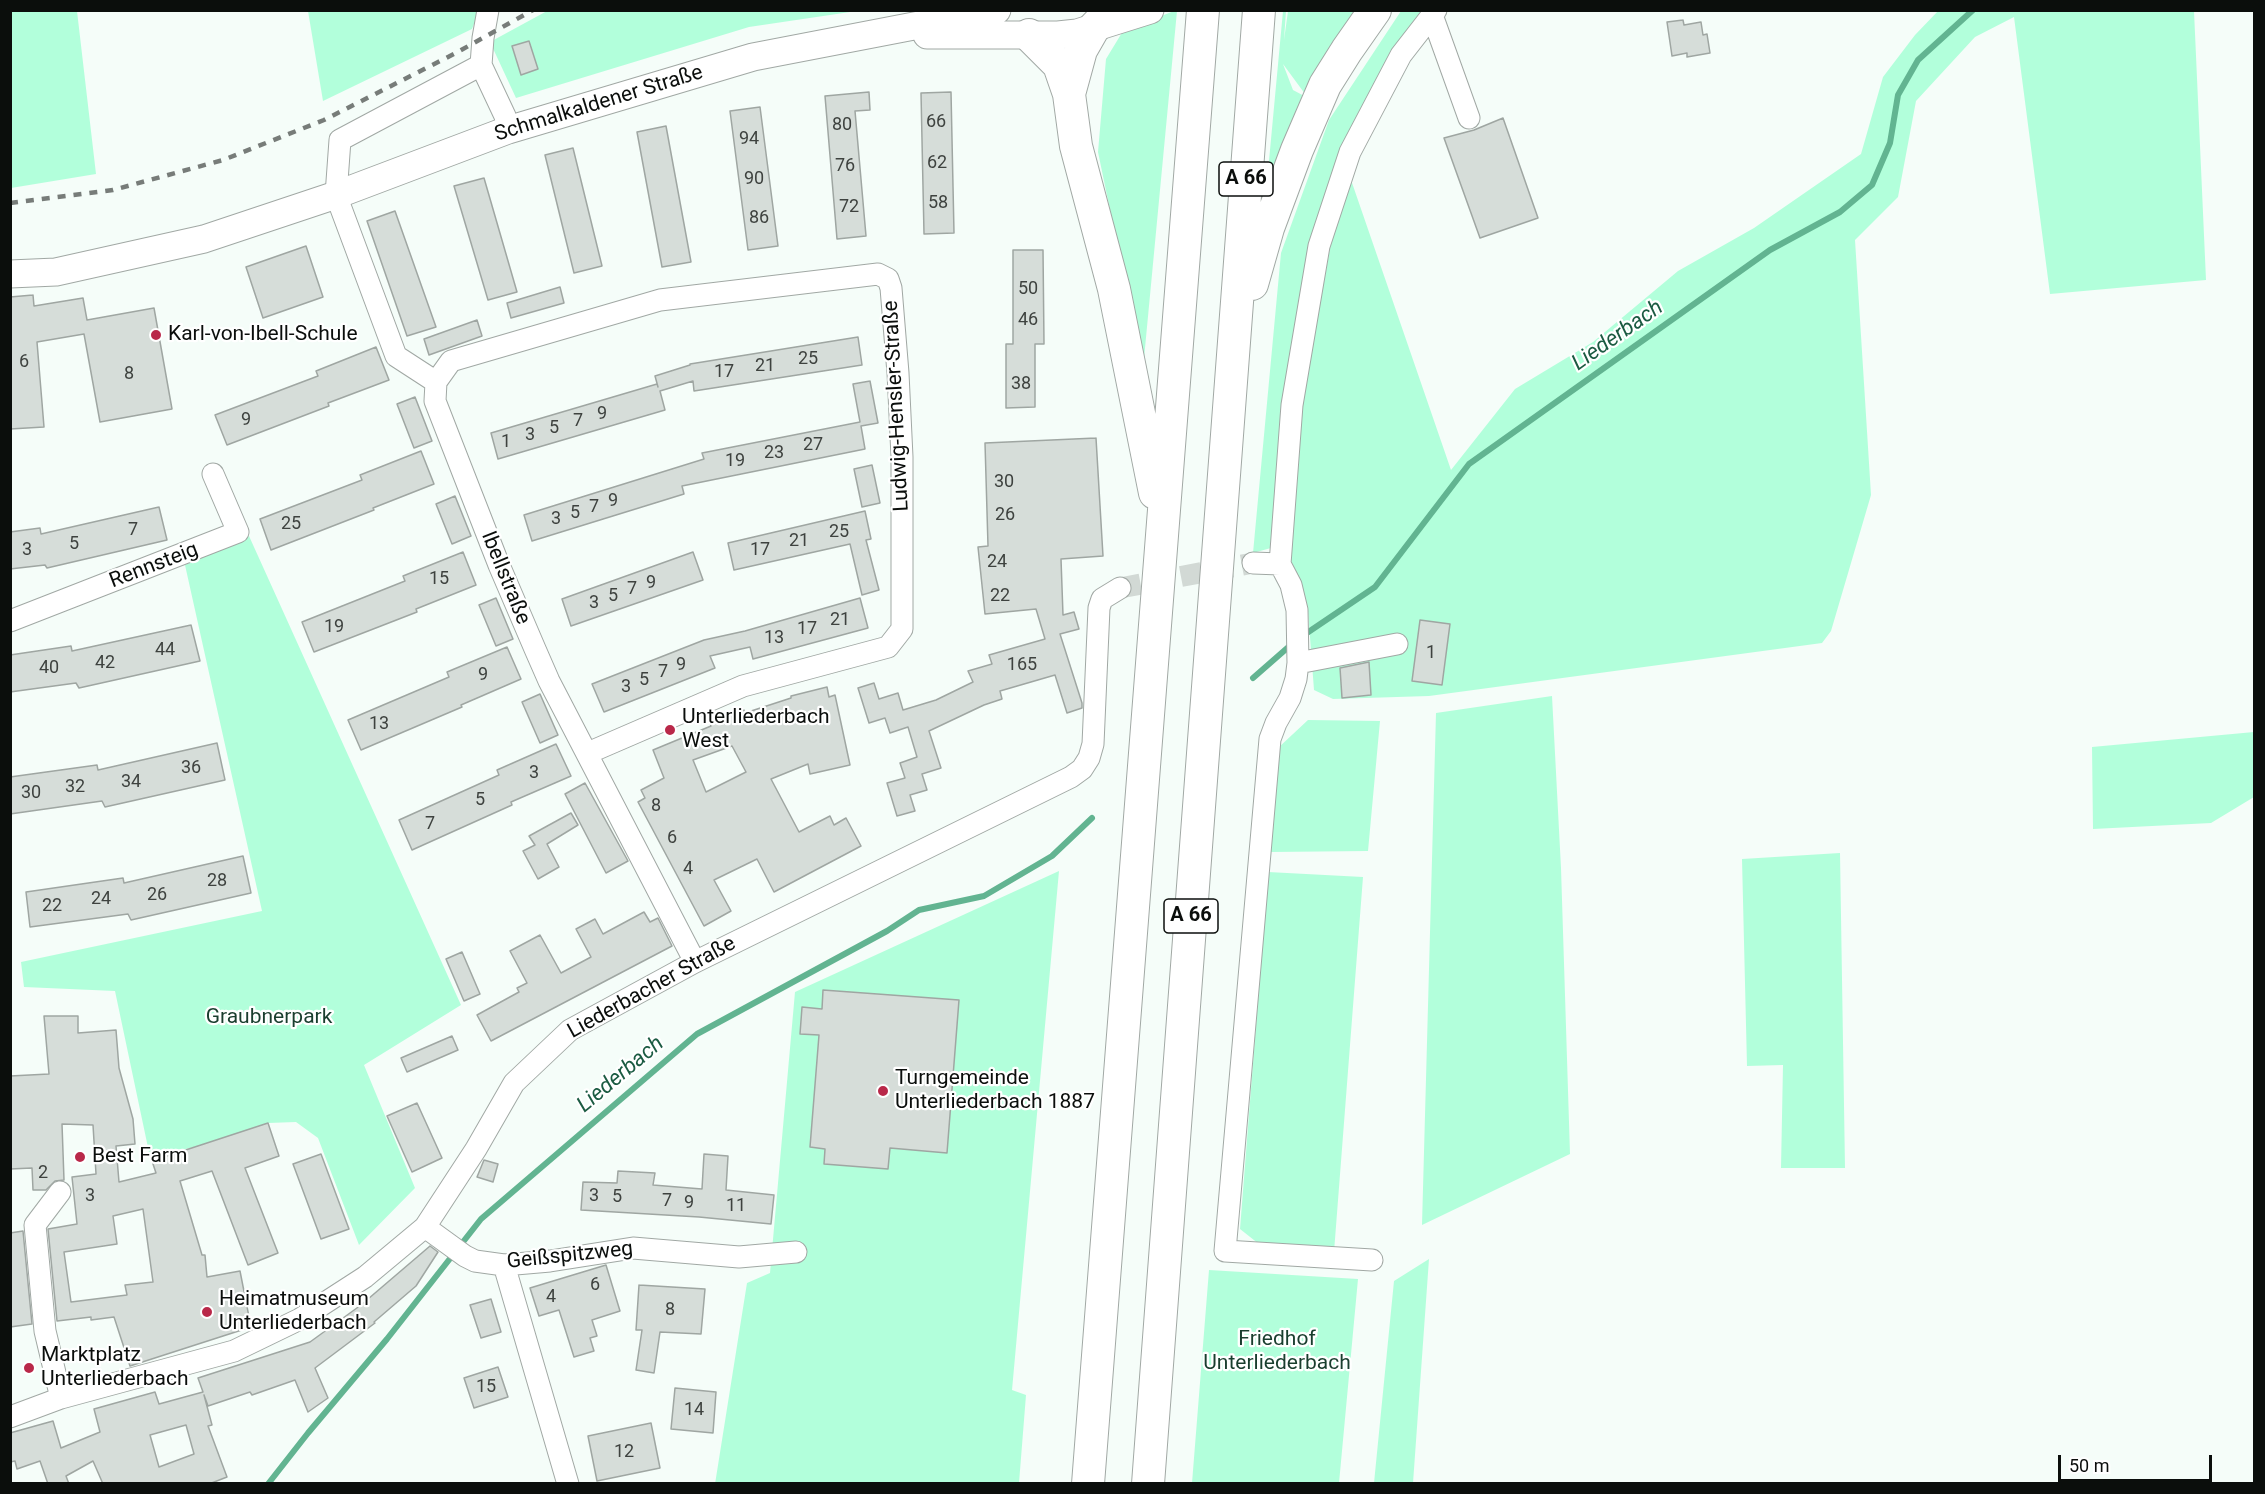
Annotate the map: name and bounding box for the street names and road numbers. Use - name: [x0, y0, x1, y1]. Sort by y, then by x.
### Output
- street label: Schmalkaldener Straße: [492, 60, 706, 148]
- road number: A 66: [1219, 162, 1273, 196]
- street label: Ludwig-Hensler-Straße: [879, 300, 915, 512]
- street label: Ibellstraße: [475, 528, 535, 628]
- street label: Rennsteig: [106, 538, 202, 594]
- road number: A 66: [1164, 899, 1218, 933]
- street label: Liederbacher Straße: [564, 931, 740, 1045]
- street label: Geißspitzweg: [506, 1237, 634, 1275]

